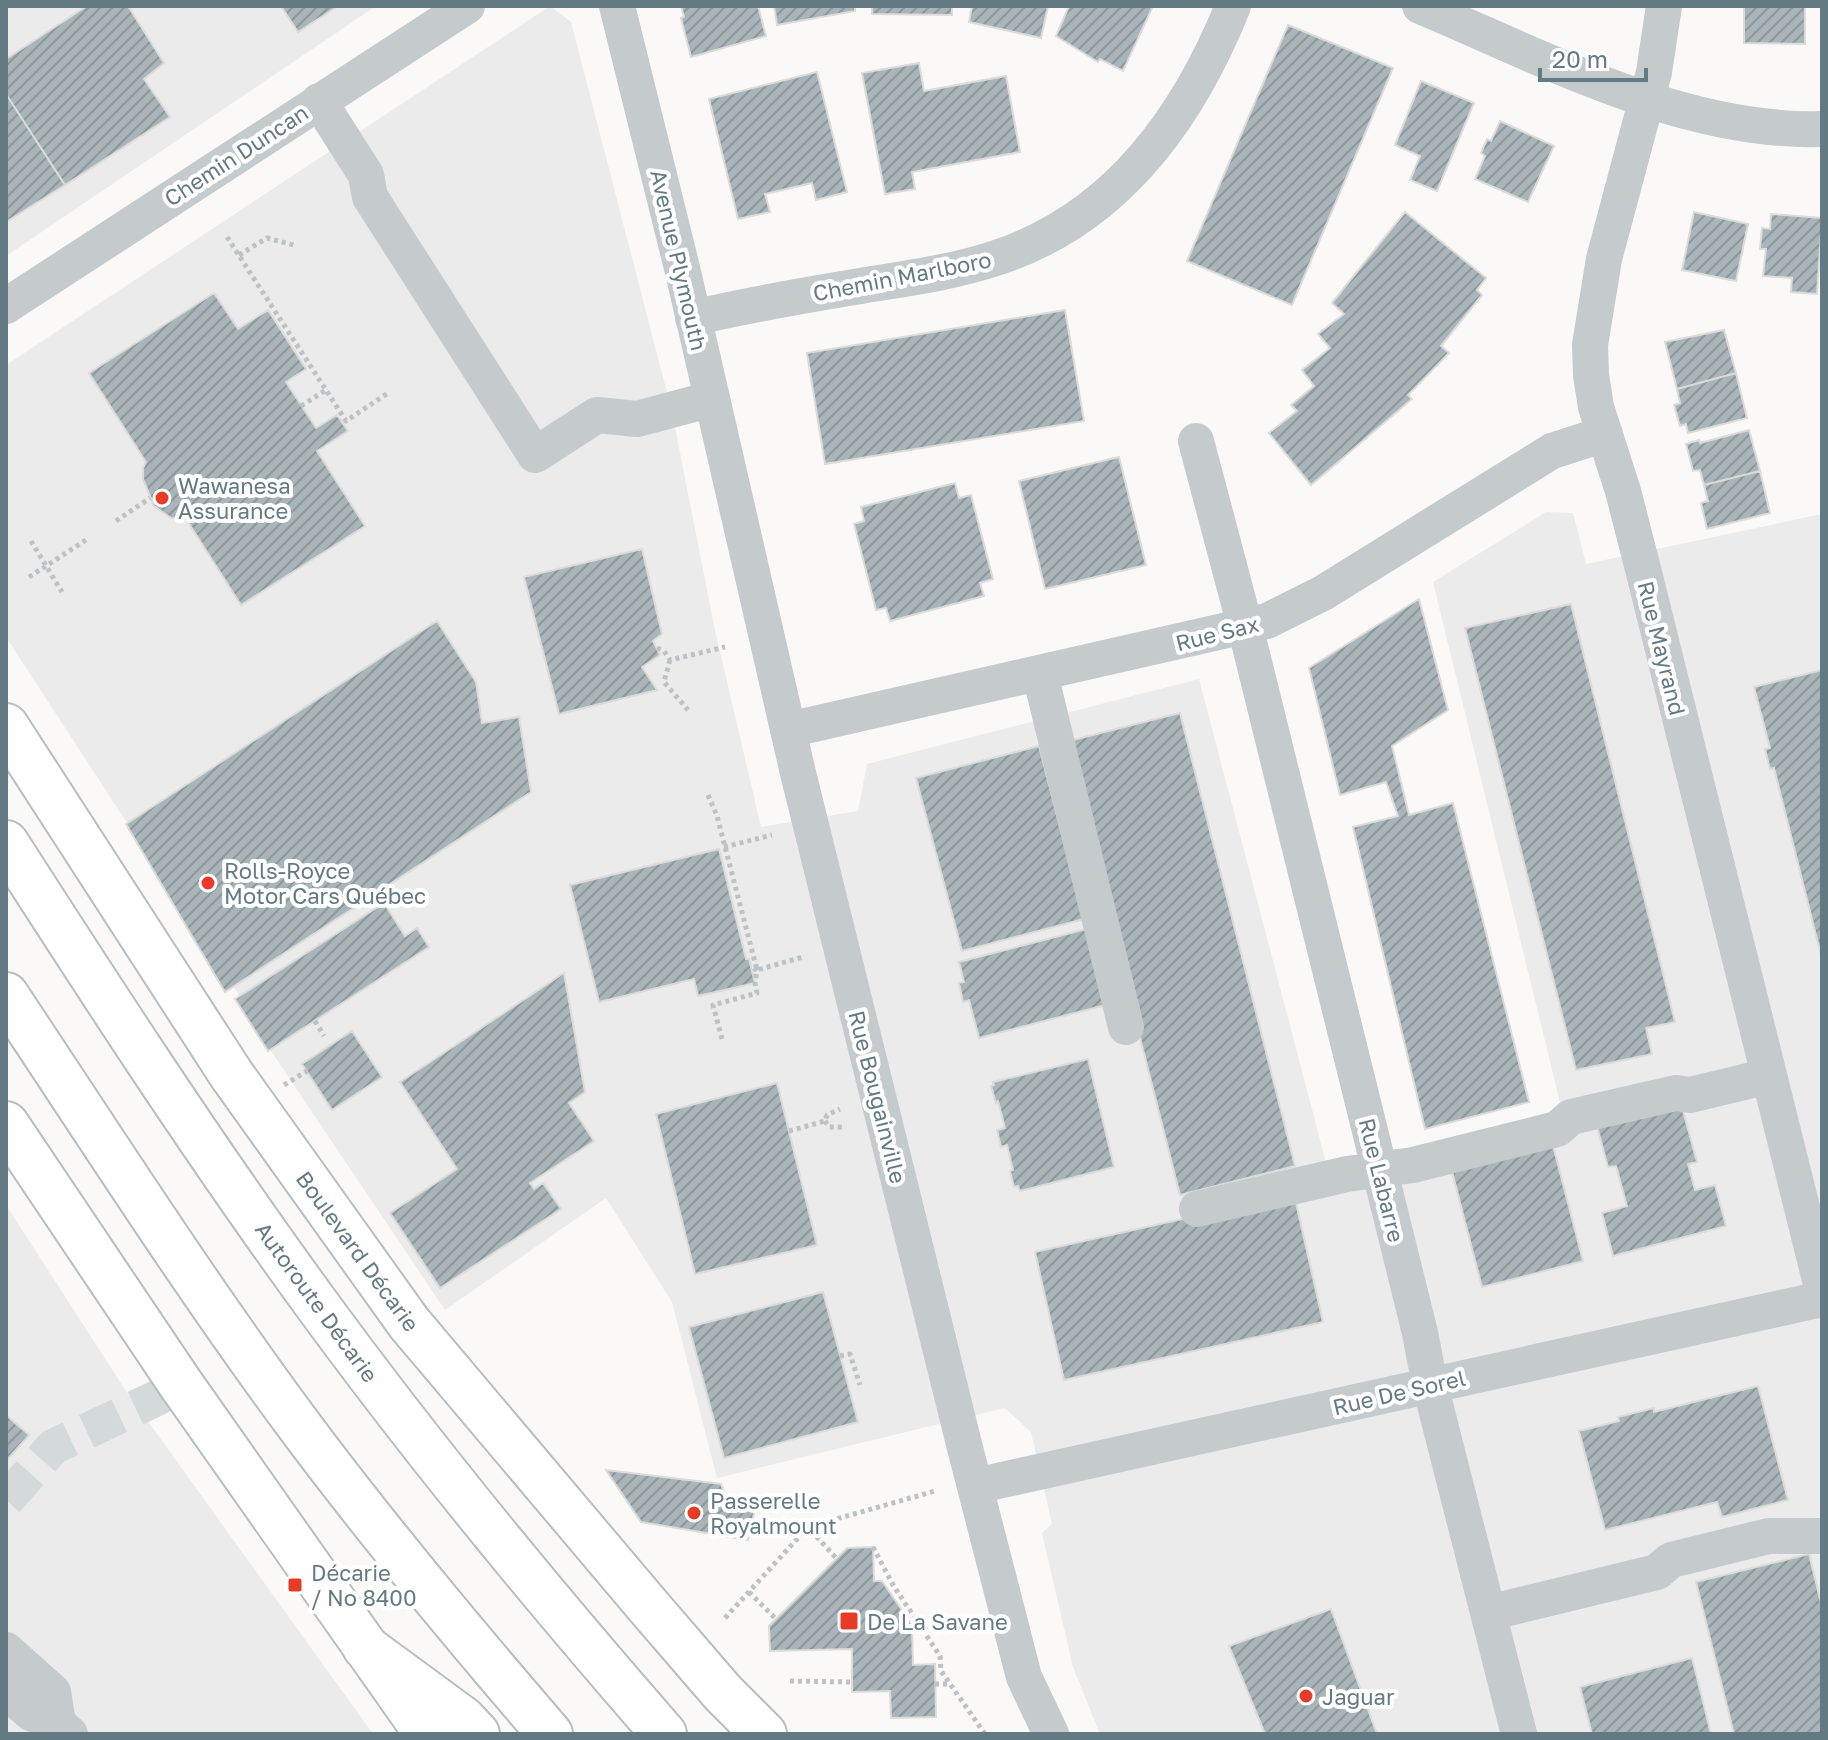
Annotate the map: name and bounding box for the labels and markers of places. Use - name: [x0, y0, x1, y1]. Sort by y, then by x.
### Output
- place label: Wawanesa Assurance: [178, 472, 291, 524]
- marker: Wawanesa Assurance: [153, 489, 171, 507]
- place label: Rolls-Royce Motor Cars Québec: [224, 857, 426, 909]
- marker: Rolls-Royce Motor Cars Québec: [199, 874, 217, 892]
- place label: Passerelle Royalmount: [710, 1487, 837, 1539]
- marker: Passerelle Royalmount: [685, 1504, 703, 1522]
- place label: Décarie / No 8400: [311, 1559, 417, 1611]
- marker: Décarie / No 8400: [286, 1576, 304, 1594]
- place label: De La Savane: [867, 1608, 1008, 1635]
- marker: De La Savane: [838, 1610, 860, 1632]
- place label: Jaguar: [1322, 1683, 1395, 1710]
- marker: Jaguar: [1297, 1687, 1315, 1705]

